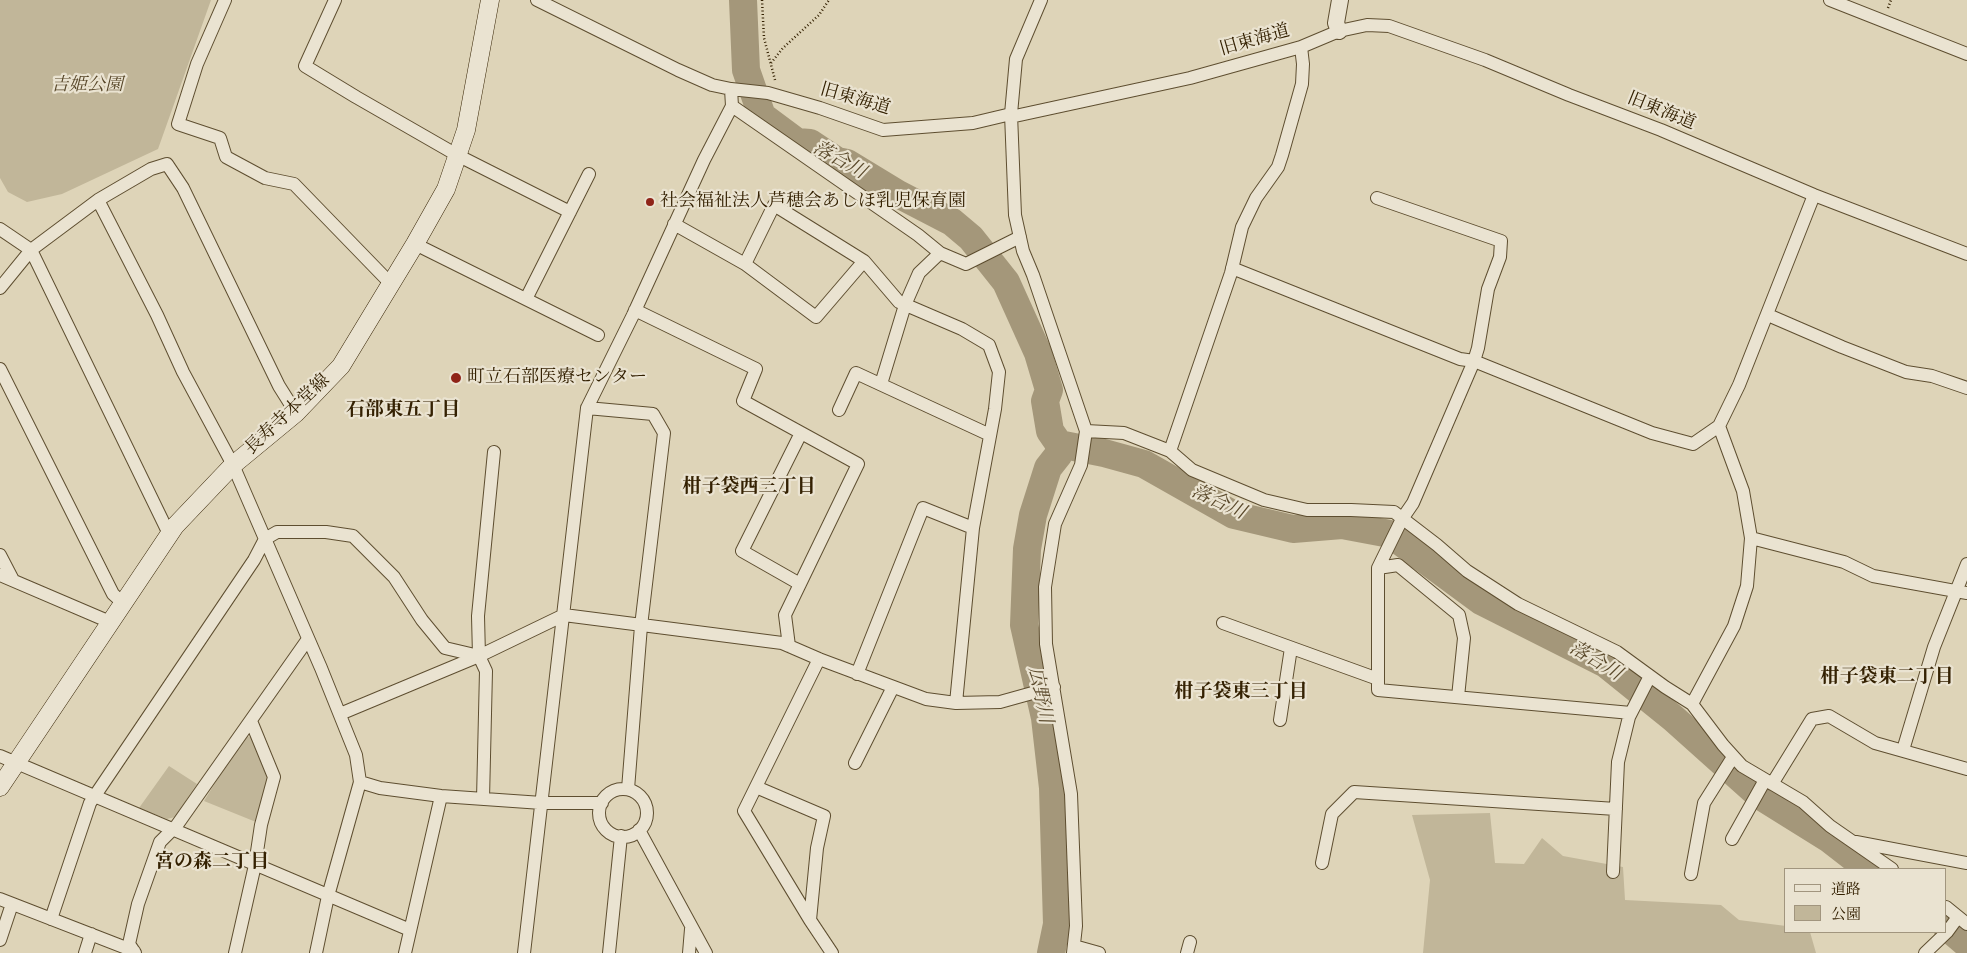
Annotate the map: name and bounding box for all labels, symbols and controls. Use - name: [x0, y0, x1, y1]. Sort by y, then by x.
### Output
- street label: 旧東海道: [1217, 21, 1293, 61]
- park label: 吉姫公園: [51, 75, 123, 97]
- street label: 旧東海道: [817, 80, 893, 120]
- street label: 旧東海道: [1624, 89, 1698, 135]
- water label: 落合川: [809, 137, 869, 185]
- place label: 社会福祉法人芦穂会あしほ乳児保育園: [660, 191, 966, 213]
- marker: 社会福祉法人芦穂会あしほ乳児保育園: [644, 196, 656, 208]
- place label: 町立石部医療センター: [467, 367, 647, 389]
- street label: 長寿寺本堂線: [241, 370, 335, 460]
- marker: 町立石部医療センター: [449, 371, 463, 385]
- district label: 石部東五丁目: [346, 400, 460, 422]
- district label: 柑子袋西三丁目: [683, 477, 815, 499]
- water label: 落合川: [1187, 481, 1249, 525]
- water label: 落合川: [1565, 638, 1625, 686]
- water label: 広野川: [1022, 665, 1056, 725]
- district label: 柑子袋東二丁目: [1821, 667, 1953, 689]
- district label: 柑子袋東三丁目: [1175, 682, 1307, 704]
- district label: 宮の森二丁目: [155, 852, 269, 874]
- legend: [1784, 868, 1947, 933]
- text: 道路: [1831, 880, 1861, 899]
- text: 公園: [1831, 905, 1861, 924]

